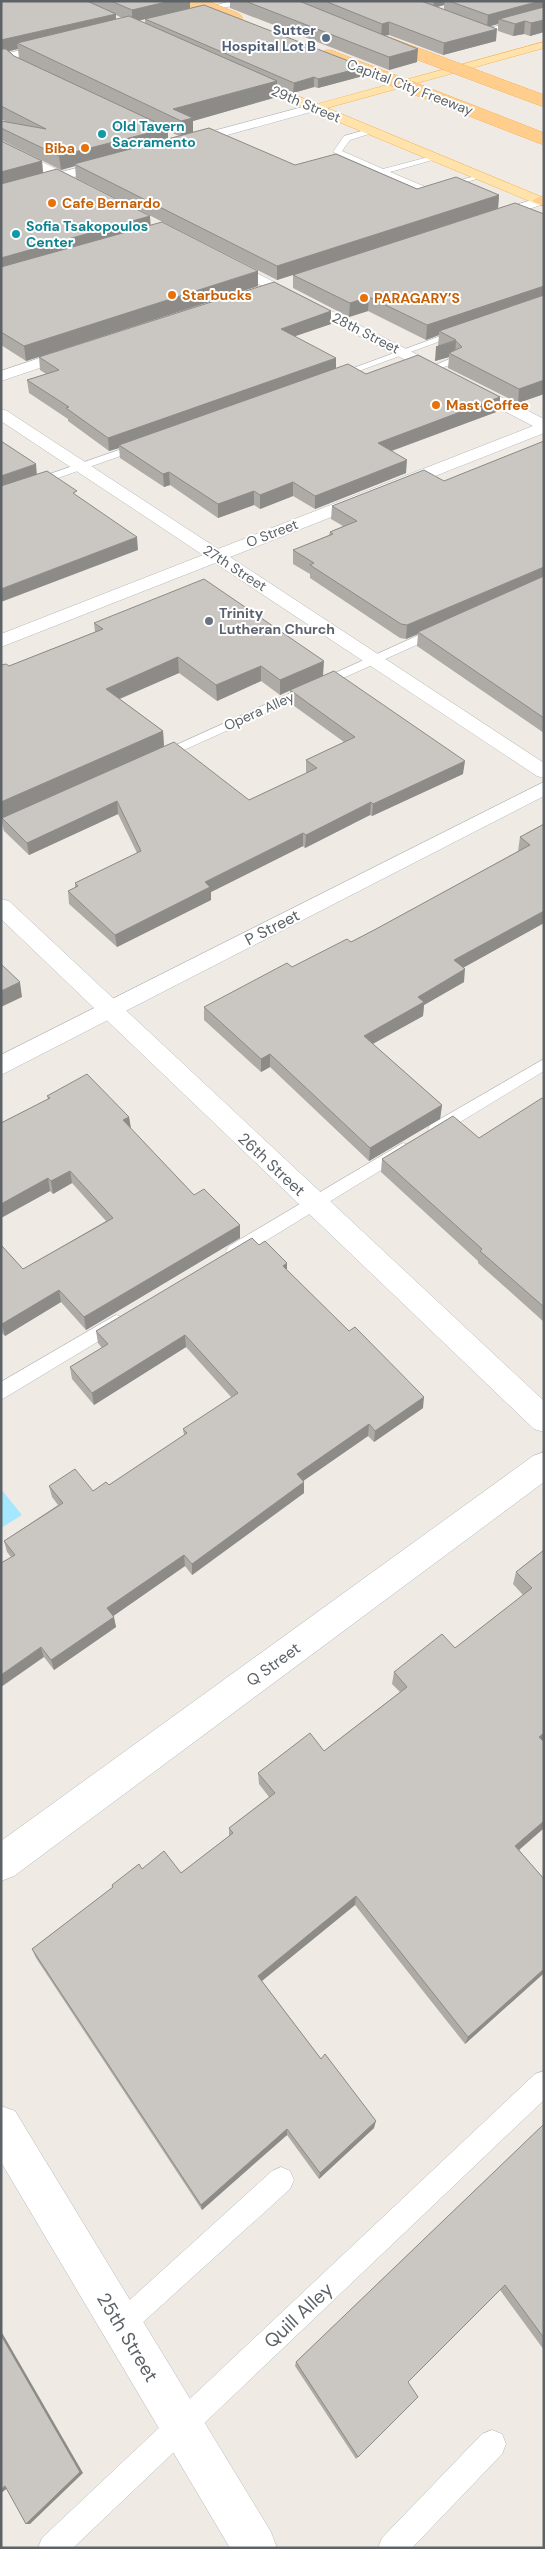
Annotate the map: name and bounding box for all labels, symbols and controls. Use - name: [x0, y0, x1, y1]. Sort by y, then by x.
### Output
- place label: Sutter Hospital Lot B: [222, 21, 316, 55]
- marker: Sutter Hospital Lot B: [320, 32, 332, 44]
- street label: Capital City Freeway: [344, 55, 476, 119]
- street label: 29th Street: [269, 81, 343, 127]
- place label: Old Tavern Sacramento: [112, 117, 196, 151]
- marker: Old Tavern Sacramento: [96, 128, 108, 140]
- place label: Biba: [45, 139, 75, 157]
- marker: Biba: [79, 142, 91, 154]
- place label: Cafe Bernardo: [62, 194, 160, 212]
- marker: Cafe Bernardo: [46, 197, 58, 209]
- place label: Sofia Tsakopoulos Center: [26, 217, 148, 251]
- marker: Sofia Tsakopoulos Center: [10, 228, 22, 240]
- place label: Starbucks: [182, 286, 252, 304]
- marker: Starbucks: [166, 289, 178, 301]
- place label: PARAGARY’S: [374, 289, 460, 307]
- marker: PARAGARY’S: [358, 292, 370, 304]
- street label: 28th Street: [329, 308, 403, 358]
- place label: Mast Coffee: [446, 396, 529, 414]
- marker: Mast Coffee: [430, 399, 442, 411]
- street label: O Street: [243, 515, 301, 551]
- street label: 27th Street: [200, 541, 270, 595]
- place label: Trinity Lutheran Church: [219, 604, 335, 638]
- marker: Trinity Lutheran Church: [203, 615, 215, 627]
- street label: Opera Alley: [221, 687, 297, 734]
- street label: P Street: [241, 905, 303, 950]
- street label: 26th Street: [234, 1128, 310, 1201]
- street label: Q Street: [242, 1638, 305, 1691]
- street label: Quill Alley: [258, 2277, 339, 2354]
- street label: 25th Street: [91, 2288, 164, 2386]

